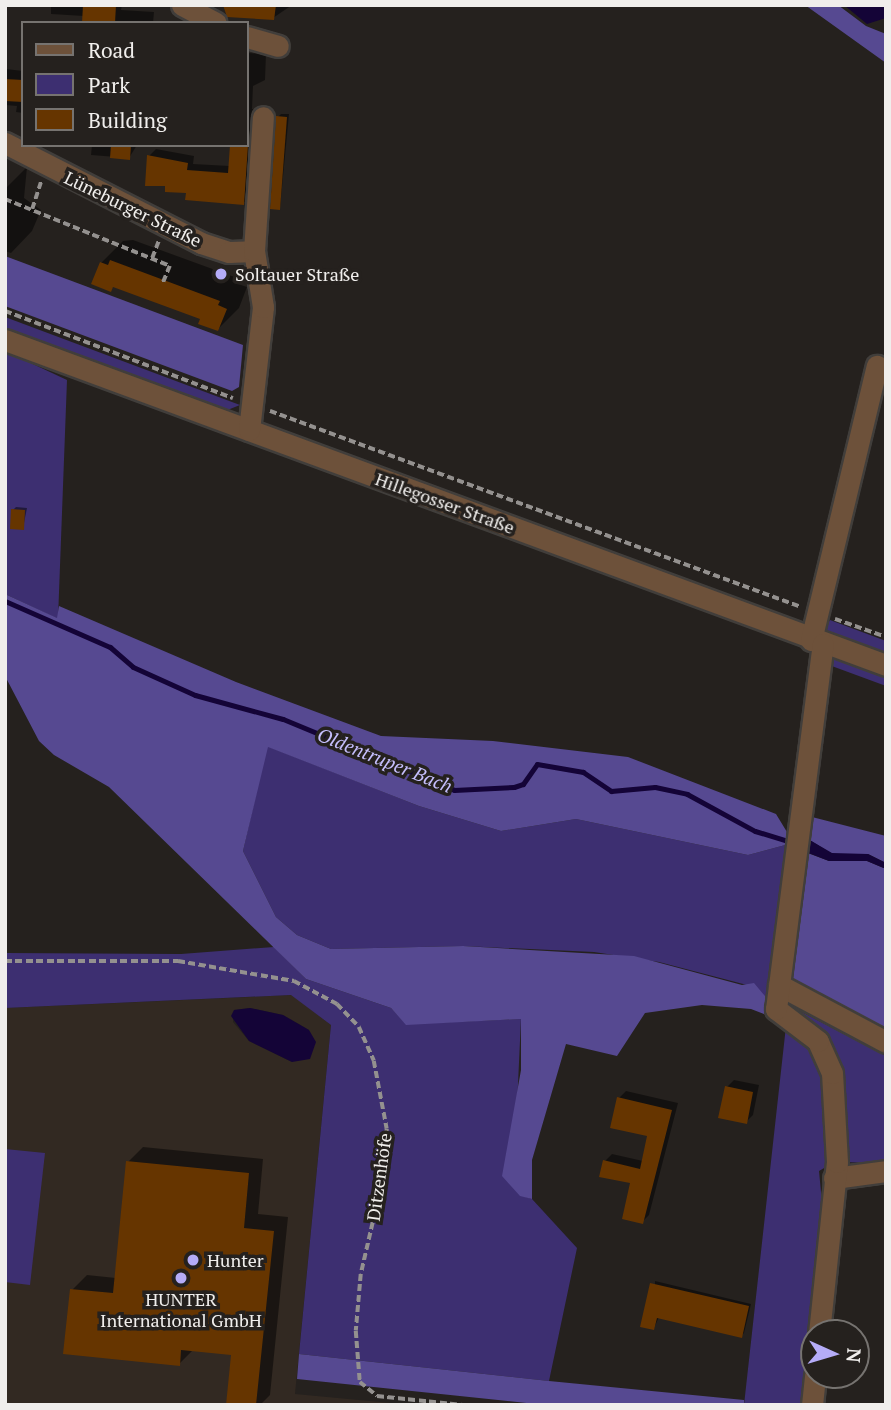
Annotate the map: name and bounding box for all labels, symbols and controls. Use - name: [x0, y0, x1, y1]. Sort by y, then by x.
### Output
- legend: [21, 21, 248, 147]
- text: Road: [88, 36, 135, 64]
- text: Park: [88, 71, 130, 99]
- text: Building: [88, 106, 167, 134]
- street label: Lüneburger Straße: [61, 166, 205, 252]
- place label: Soltauer Straße: [235, 263, 359, 285]
- marker: Soltauer Straße: [213, 266, 229, 282]
- street label: Hillegosser Straße: [372, 468, 518, 538]
- water label: Oldentruper Bach: [314, 723, 456, 797]
- street label: Ditzenhöfe: [362, 1132, 396, 1222]
- place label: Hunter: [207, 1249, 264, 1271]
- marker: Hunter: [185, 1252, 201, 1268]
- marker: HUNTER International GmbH: [173, 1270, 189, 1286]
- place label: HUNTER International GmbH: [100, 1289, 262, 1332]
- north arrow: [800, 1319, 870, 1389]
- text: N: [841, 1347, 867, 1363]

